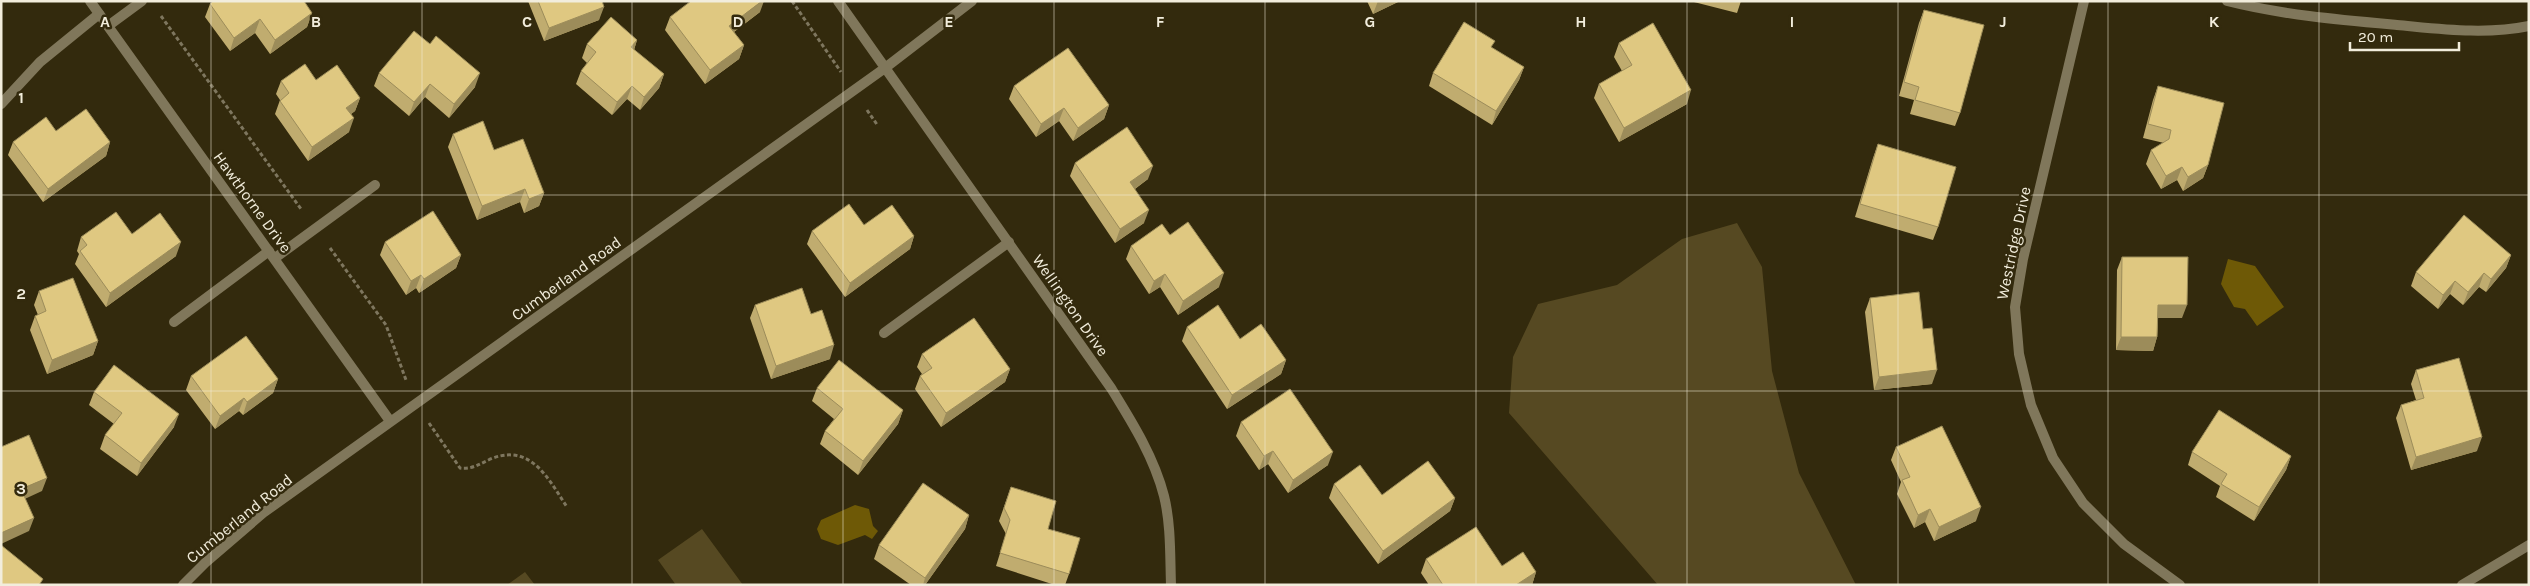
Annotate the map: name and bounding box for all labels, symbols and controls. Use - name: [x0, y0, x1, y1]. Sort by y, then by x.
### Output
- text: A: [100, 12, 110, 31]
- text: B: [311, 12, 321, 31]
- text: C: [522, 12, 532, 31]
- text: D: [733, 12, 744, 31]
- text: E: [944, 12, 954, 31]
- text: F: [1156, 12, 1165, 31]
- text: G: [1365, 12, 1375, 31]
- text: H: [1575, 12, 1587, 31]
- text: I: [1790, 12, 1794, 31]
- text: J: [1999, 12, 2007, 31]
- text: K: [2209, 12, 2220, 31]
- scale bar: [2350, 20, 2459, 52]
- text: 20 m: [2358, 28, 2393, 46]
- text: 1: [18, 88, 24, 107]
- street label: Hawthorne Drive: [210, 148, 296, 257]
- street label: Westridge Drive: [1992, 185, 2035, 301]
- street label: Cumberland Road: [508, 232, 625, 325]
- street label: Wellington Drive: [1028, 251, 1113, 360]
- text: 2: [16, 284, 26, 303]
- street label: Cumberland Road: [182, 470, 296, 567]
- text: 3: [16, 479, 26, 498]

